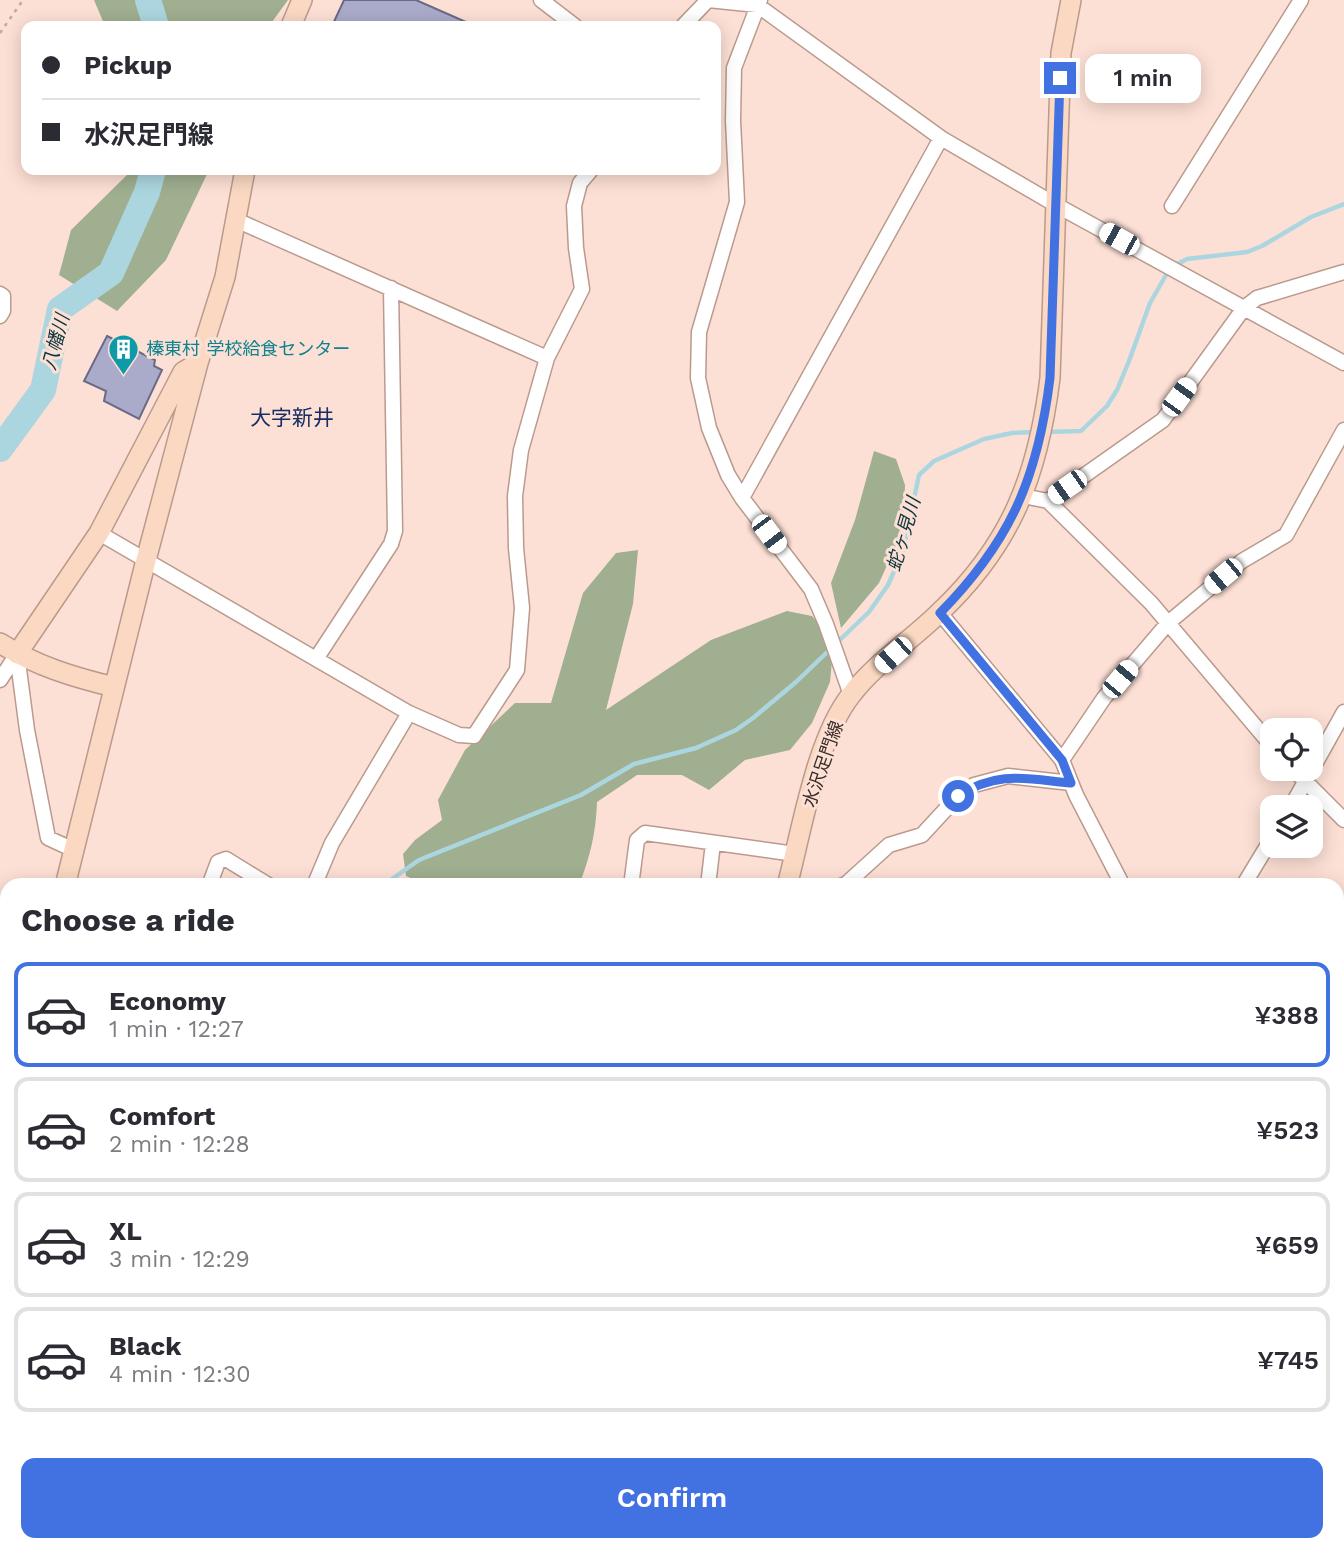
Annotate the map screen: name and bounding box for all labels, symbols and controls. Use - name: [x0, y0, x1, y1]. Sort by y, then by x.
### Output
- text: Pickup: [84, 50, 172, 80]
- callout: 1 min: [1084, 54, 1200, 102]
- route end: [1044, 62, 1076, 94]
- text: 1 min: [1113, 65, 1173, 92]
- text: 水沢足門線: [84, 120, 214, 150]
- car: [1096, 220, 1143, 258]
- water label: 八幡川: [37, 310, 74, 373]
- building icon: 榛東村 学校給食センター: [106, 332, 140, 376]
- place label: 榛東村 学校給食センター: [146, 338, 350, 359]
- car: [1159, 374, 1200, 420]
- district label: 大字新井: [250, 405, 334, 430]
- car: [1044, 466, 1091, 508]
- water label: 蛇ヶ見川: [882, 493, 926, 574]
- car: [748, 511, 791, 557]
- car: [1201, 554, 1246, 598]
- car: [871, 633, 916, 677]
- car: [1099, 656, 1142, 702]
- street label: 水沢足門線: [798, 718, 847, 810]
- map controls: [1260, 718, 1323, 858]
- button: locate: [1260, 718, 1323, 781]
- route start: [942, 780, 974, 812]
- button: layers: [1260, 795, 1323, 858]
- text: Choose a ride: [21, 901, 235, 939]
- icon: car: [25, 983, 88, 1046]
- text: Economy: [109, 986, 226, 1016]
- text: ¥388: [1254, 1000, 1319, 1030]
- text: 1 min · 12:27: [109, 1016, 244, 1043]
- icon: car: [25, 1098, 88, 1161]
- text: Comfort: [109, 1101, 215, 1131]
- text: ¥523: [1256, 1115, 1319, 1145]
- text: 2 min · 12:28: [109, 1131, 250, 1158]
- icon: car: [25, 1213, 88, 1276]
- text: XL: [109, 1216, 142, 1246]
- text: ¥659: [1255, 1230, 1319, 1260]
- text: 3 min · 12:29: [109, 1246, 250, 1273]
- icon: car: [25, 1328, 88, 1391]
- text: Black: [109, 1331, 181, 1361]
- text: ¥745: [1257, 1345, 1319, 1375]
- text: 4 min · 12:30: [109, 1361, 251, 1388]
- button: Confirm: [21, 1458, 1323, 1538]

